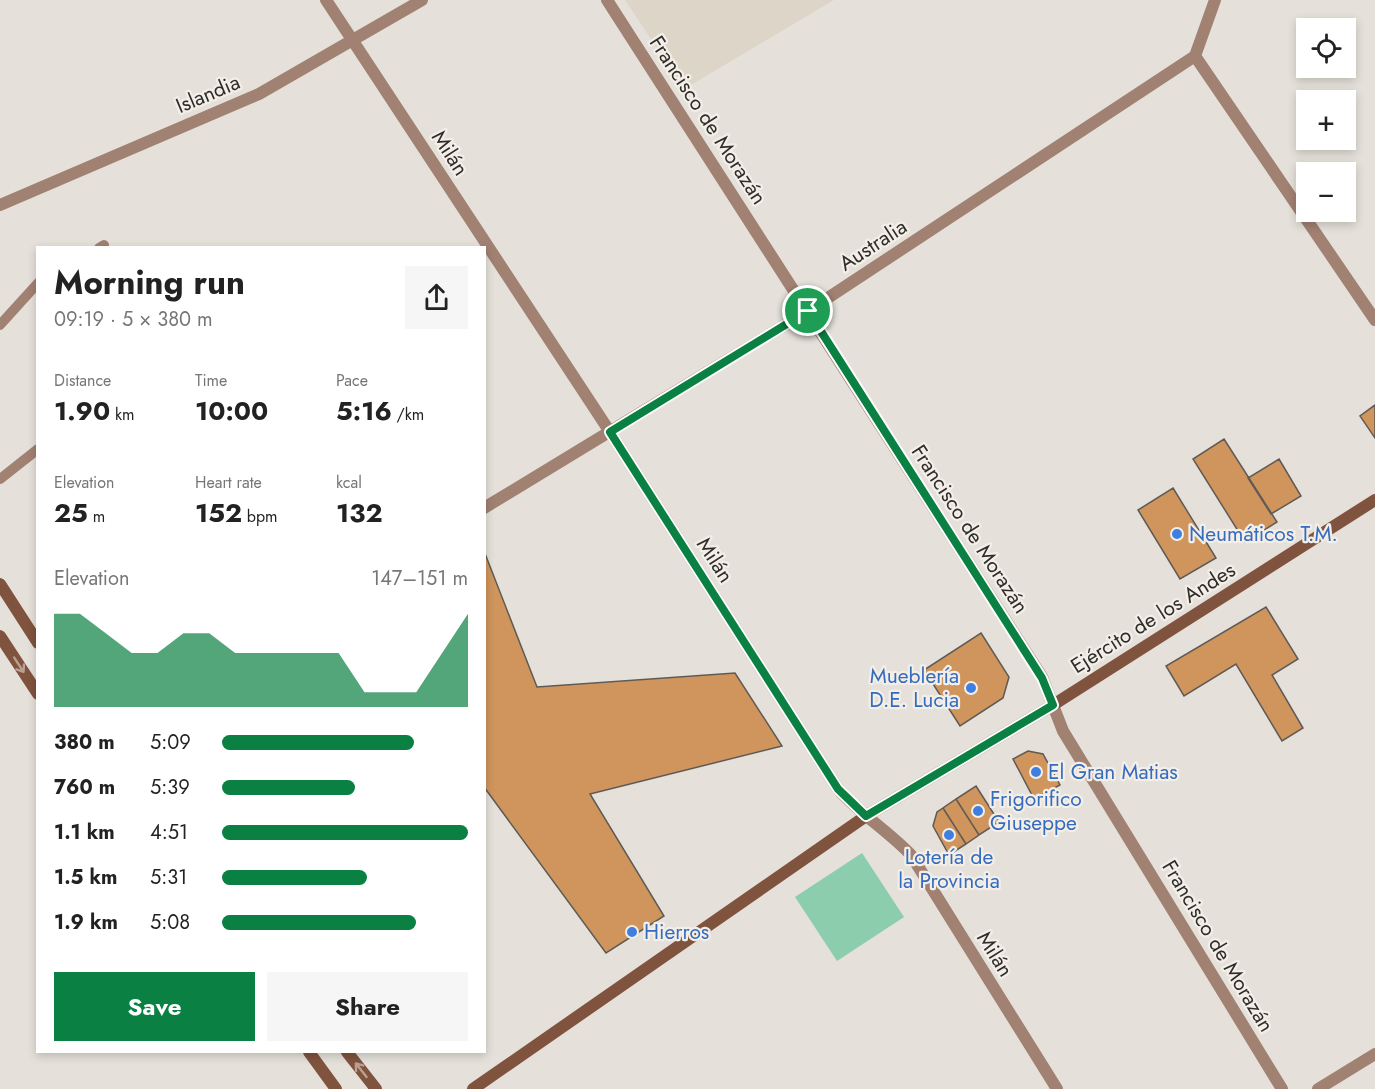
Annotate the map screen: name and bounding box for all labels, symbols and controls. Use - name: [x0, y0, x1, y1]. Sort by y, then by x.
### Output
- map controls: [1296, 18, 1356, 222]
- button: locate: [1296, 18, 1356, 78]
- street label: Francisco de Morazán: [642, 30, 774, 210]
- street label: Islandia: [171, 67, 245, 121]
- button: +: [1296, 90, 1356, 150]
- street label: Milán: [424, 124, 476, 182]
- button: −: [1296, 162, 1356, 222]
- street label: Australia: [833, 212, 913, 278]
- text: Morning run: [54, 259, 245, 306]
- button: share: [405, 266, 468, 329]
- pin: [782, 285, 833, 336]
- icon: arrive: [791, 294, 824, 327]
- text: 09:19 · 5 × 380 m: [54, 305, 213, 334]
- text: Distance: [54, 369, 111, 392]
- text: Time: [195, 369, 227, 392]
- text: Pace: [336, 369, 368, 392]
- text: 1.90: [54, 392, 110, 430]
- text: 10:00: [195, 392, 268, 430]
- text: 5:16: [336, 392, 392, 430]
- text: km: [110, 403, 135, 426]
- text: /km: [392, 403, 424, 426]
- street label: Francisco de Morazán: [904, 439, 1036, 619]
- text: Elevation: [54, 471, 114, 494]
- text: Heart rate: [195, 471, 262, 494]
- text: kcal: [336, 471, 362, 494]
- text: 25: [54, 494, 88, 532]
- text: 152: [195, 494, 242, 532]
- text: 132: [336, 494, 382, 532]
- text: m: [88, 505, 105, 528]
- text: bpm: [242, 505, 278, 528]
- place label: Neumáticos T.M.: [1189, 519, 1338, 549]
- marker: Neumáticos T.M.: [1170, 527, 1184, 541]
- street label: Milán: [689, 531, 741, 589]
- street label: Ejército de los Andes: [1065, 555, 1241, 681]
- text: Elevation: [54, 564, 129, 593]
- text: 147–151 m: [371, 564, 468, 593]
- one-way arrow: [13, 656, 25, 673]
- place label: Mueblería D.E. Lucia: [869, 661, 959, 715]
- marker: Mueblería D.E. Lucia: [964, 681, 978, 695]
- text: 380 m: [54, 728, 115, 757]
- text: 5:09: [150, 728, 191, 757]
- place label: El Gran Matias: [1048, 757, 1178, 787]
- marker: El Gran Matias: [1029, 765, 1043, 779]
- text: 760 m: [54, 773, 115, 802]
- text: 5:39: [150, 773, 190, 802]
- place label: Frigorifico Giuseppe: [990, 784, 1082, 838]
- marker: Frigorifico Giuseppe: [971, 804, 985, 818]
- text: 1.1 km: [54, 818, 115, 847]
- text: 4:51: [150, 818, 188, 847]
- marker: Lotería de la Provincia: [942, 828, 956, 842]
- place label: Lotería de la Provincia: [898, 842, 1000, 896]
- street label: Francisco de Morazán: [1155, 854, 1281, 1038]
- text: 1.5 km: [54, 863, 117, 892]
- text: 5:31: [150, 863, 187, 892]
- text: 1.9 km: [54, 908, 118, 937]
- text: 5:08: [150, 908, 190, 937]
- place label: Hierros: [644, 917, 709, 947]
- marker: Hierros: [625, 925, 639, 939]
- street label: Milán: [969, 925, 1021, 983]
- button: Save: [54, 972, 255, 1041]
- button: Share: [267, 972, 468, 1041]
- one-way arrow: [355, 1063, 368, 1079]

